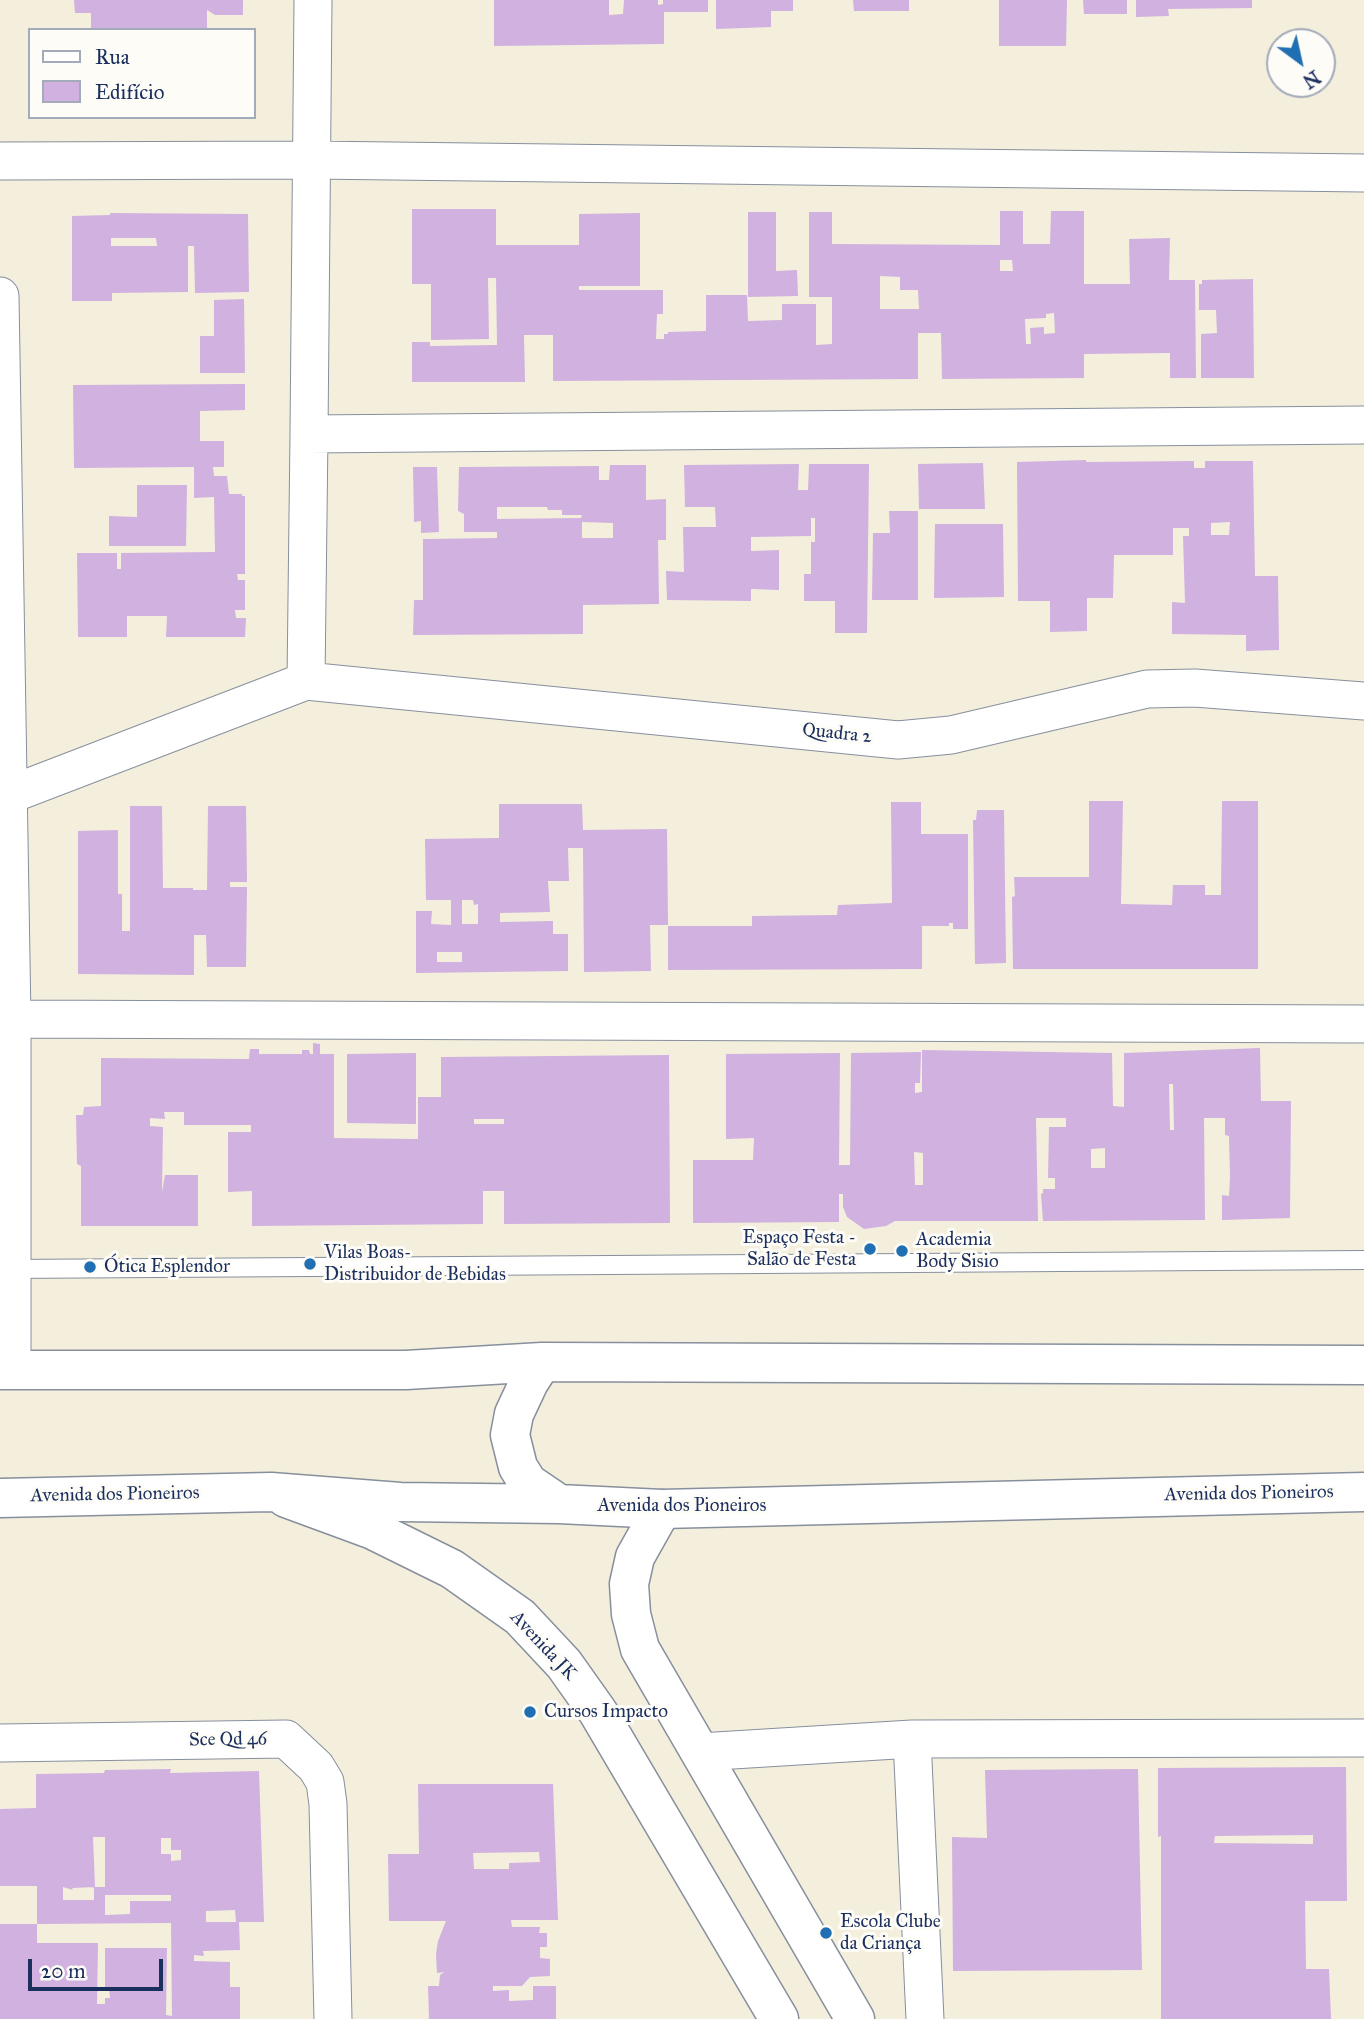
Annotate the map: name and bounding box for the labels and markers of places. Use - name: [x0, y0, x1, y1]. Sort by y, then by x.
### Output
- place label: Espaço Festa - Salão de Festa: [743, 1227, 856, 1271]
- place label: Academia Body Sisio: [916, 1229, 999, 1273]
- marker: Espaço Festa - Salão de Festa: [862, 1241, 878, 1257]
- place label: Vilas Boas- Distribuidor de Bebidas: [324, 1242, 506, 1286]
- marker: Academia Body Sisio: [894, 1243, 910, 1259]
- place label: Ótica Esplendor: [104, 1256, 230, 1278]
- marker: Vilas Boas- Distribuidor de Bebidas: [302, 1256, 318, 1272]
- marker: Ótica Esplendor: [82, 1259, 98, 1275]
- place label: Cursos Impacto: [544, 1701, 668, 1723]
- marker: Cursos Impacto: [522, 1704, 538, 1720]
- place label: Escola Clube da Criança: [840, 1911, 941, 1955]
- marker: Escola Clube da Criança: [818, 1925, 834, 1941]

